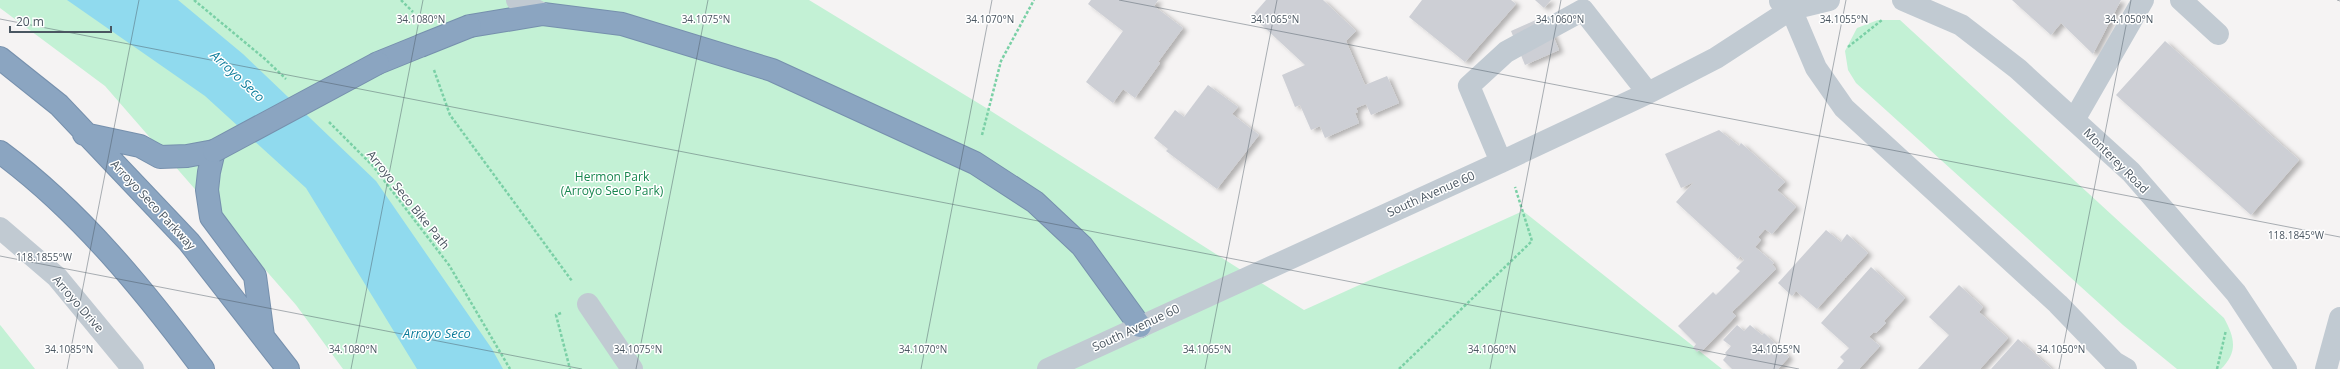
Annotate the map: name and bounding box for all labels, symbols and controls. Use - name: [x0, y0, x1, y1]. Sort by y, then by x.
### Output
- scale bar: [10, 8, 111, 34]
- text: 34.1080°N: [397, 12, 445, 26]
- text: 34.1075°N: [682, 12, 730, 26]
- text: 34.1070°N: [966, 12, 1014, 26]
- text: 34.1065°N: [1251, 12, 1299, 26]
- text: 34.1060°N: [1536, 12, 1584, 26]
- text: 34.1055°N: [1820, 12, 1868, 26]
- text: 34.1050°N: [2105, 12, 2153, 26]
- text: 20 m: [16, 13, 44, 30]
- water label: Arroyo Seco: [206, 46, 269, 106]
- street label: Monterey Road: [2080, 124, 2153, 197]
- street label: Arroyo Seco Bike Path: [363, 147, 454, 253]
- street label: Arroyo Seco Parkway: [107, 156, 200, 254]
- street label: South Avenue 60: [1384, 166, 1478, 221]
- park label: Hermon Park (Arroyo Seco Park): [561, 168, 664, 199]
- text: 118.1845°W: [2268, 228, 2325, 242]
- text: 118.1855°W: [16, 250, 73, 264]
- street label: Arroyo Drive: [49, 272, 108, 336]
- street label: South Avenue 60: [1089, 300, 1182, 355]
- water label: Arroyo Seco: [402, 324, 471, 342]
- text: 34.1085°N: [45, 342, 93, 356]
- text: 34.1080°N: [329, 342, 377, 356]
- text: 34.1075°N: [614, 342, 662, 356]
- text: 34.1070°N: [899, 342, 947, 356]
- text: 34.1065°N: [1183, 342, 1231, 356]
- text: 34.1060°N: [1468, 342, 1516, 356]
- text: 34.1055°N: [1752, 342, 1800, 356]
- text: 34.1050°N: [2037, 342, 2085, 356]

